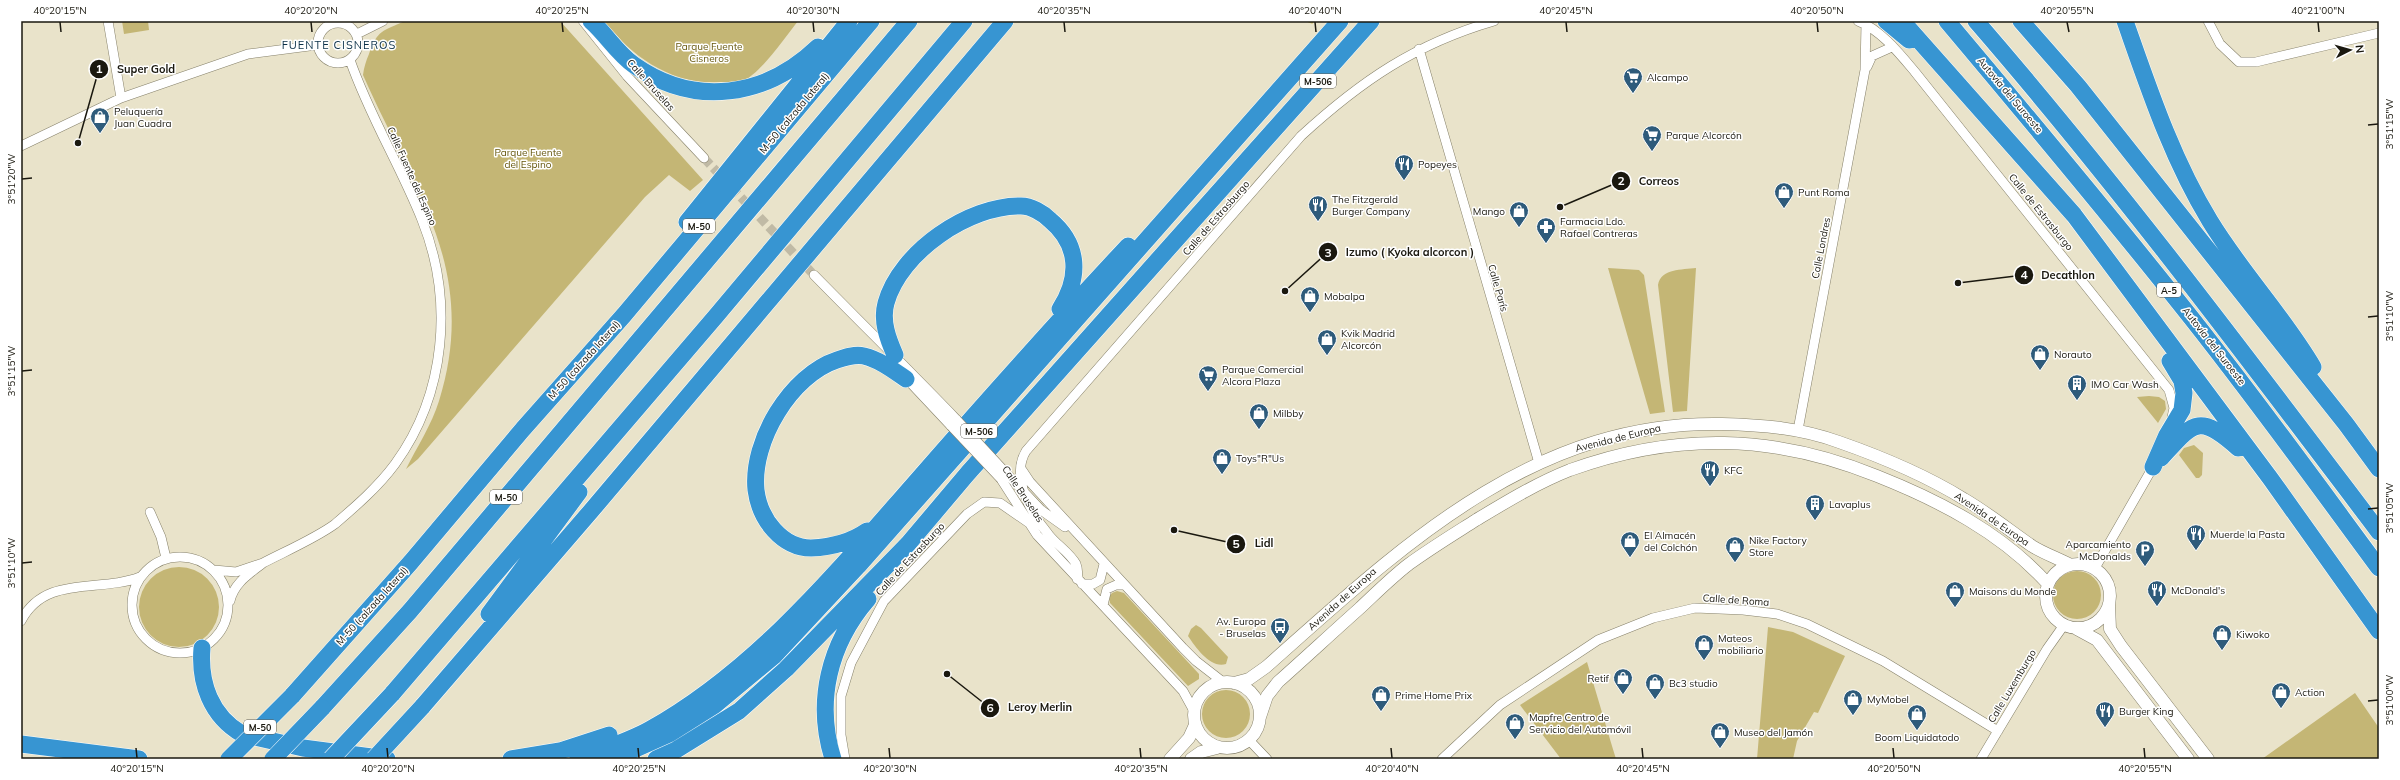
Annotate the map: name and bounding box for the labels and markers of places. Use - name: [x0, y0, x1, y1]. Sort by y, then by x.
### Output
- callout: Super Gold: [89, 58, 183, 81]
- supermarket icon: Alcampo: [1622, 66, 1644, 94]
- place label: Alcampo: [1647, 71, 1688, 84]
- place label: Peluquería Juan Cuadra: [114, 105, 172, 130]
- shop icon: Peluquería Juan Cuadra: [89, 106, 111, 134]
- supermarket icon: Parque Alcorcón: [1641, 124, 1663, 152]
- place label: Parque Alcorcón: [1666, 129, 1742, 142]
- restaurant icon: Popeyes: [1393, 153, 1415, 181]
- place label: Popeyes: [1418, 158, 1457, 171]
- callout: Correos: [1611, 170, 1687, 193]
- shop icon: Punt Roma: [1773, 181, 1795, 209]
- place label: Punt Roma: [1798, 186, 1849, 199]
- place label: The Fitzgerald Burger Company: [1332, 193, 1411, 218]
- restaurant icon: The Fitzgerald Burger Company: [1307, 194, 1329, 222]
- shop icon: Mango: [1508, 200, 1530, 228]
- place label: Mango: [1473, 205, 1505, 218]
- place label: Farmacia Ldo. Rafael Contreras: [1560, 215, 1638, 240]
- pharmacy icon: Farmacia Ldo. Rafael Contreras: [1535, 216, 1557, 244]
- callout: Izumo ( Kyoka alcorcon ): [1318, 241, 1483, 264]
- callout: Decathlon: [2014, 264, 2103, 287]
- shop icon: Mobalpa: [1299, 285, 1321, 313]
- place label: Mobalpa: [1324, 290, 1365, 303]
- place label: Kvik Madrid Alcorcón: [1341, 327, 1395, 352]
- shop icon: Kvik Madrid Alcorcón: [1316, 328, 1338, 356]
- shop icon: Norauto: [2029, 343, 2051, 371]
- place label: Norauto: [2054, 348, 2092, 361]
- place label: Parque Comercial Alcora Plaza: [1222, 363, 1303, 388]
- supermarket icon: Parque Comercial Alcora Plaza: [1197, 364, 1219, 392]
- building icon: IMO Car Wash: [2066, 373, 2088, 401]
- place label: IMO Car Wash: [2091, 378, 2159, 391]
- shop icon: Milbby: [1248, 402, 1270, 430]
- place label: Milbby: [1273, 407, 1304, 420]
- shop icon: Toys"R"Us: [1211, 447, 1233, 475]
- place label: Toys"R"Us: [1236, 452, 1284, 465]
- restaurant icon: KFC: [1699, 459, 1721, 487]
- place label: KFC: [1724, 464, 1743, 477]
- building icon: Lavaplus: [1804, 493, 1826, 521]
- place label: Lavaplus: [1829, 498, 1871, 511]
- restaurant icon: Muerde la Pasta: [2185, 523, 2207, 551]
- place label: Muerde la Pasta: [2210, 528, 2285, 541]
- place label: El Almacén del Colchón: [1644, 529, 1698, 554]
- shop icon: El Almacén del Colchón: [1619, 530, 1641, 558]
- callout: Lidl: [1226, 532, 1281, 555]
- place label: Nike Factory Store: [1749, 534, 1807, 559]
- shop icon: Nike Factory Store: [1724, 535, 1746, 563]
- place label: Aparcamiento McDonalds: [2066, 538, 2131, 563]
- parking icon: Aparcamiento McDonalds: [2134, 539, 2156, 567]
- restaurant icon: McDonald's: [2146, 579, 2168, 607]
- shop icon: Maisons du Monde: [1944, 580, 1966, 608]
- place label: McDonald's: [2171, 584, 2225, 597]
- place label: Maisons du Monde: [1969, 585, 2056, 598]
- place label: Av. Europa - Bruselas: [1216, 615, 1266, 640]
- bus stop icon: Av. Europa - Bruselas: [1269, 616, 1291, 644]
- shop icon: Kiwoko: [2211, 623, 2233, 651]
- place label: Kiwoko: [2236, 628, 2270, 641]
- place label: Mateos mobiliario: [1718, 632, 1764, 657]
- shop icon: Mateos mobiliario: [1693, 633, 1715, 661]
- shop icon: Retif: [1612, 667, 1634, 695]
- place label: Retif: [1587, 672, 1610, 685]
- shop icon: Bc3 studio: [1644, 672, 1666, 700]
- place label: Bc3 studio: [1669, 677, 1718, 690]
- shop icon: Action: [2270, 681, 2292, 709]
- shop icon: Prime Home Prix: [1370, 684, 1392, 712]
- place label: Action: [2295, 686, 2325, 699]
- shop icon: MyMobel: [1842, 688, 1864, 716]
- place label: Prime Home Prix: [1395, 689, 1473, 702]
- place label: MyMobel: [1867, 693, 1909, 706]
- callout: Leroy Merlin: [980, 696, 1080, 719]
- restaurant icon: Burger King: [2094, 700, 2116, 728]
- shop icon: Boom Liquidatodo: [1906, 703, 1928, 731]
- place label: Burger King: [2119, 705, 2173, 718]
- place label: Mapfre Centro de Servicio del Automóvil: [1529, 711, 1631, 736]
- shop icon: Mapfre Centro de Servicio del Automóvil: [1504, 712, 1526, 740]
- shop icon: Museo del Jamón: [1709, 721, 1731, 749]
- place label: Museo del Jamón: [1734, 726, 1813, 739]
- place label: Boom Liquidatodo: [1875, 731, 1960, 744]

